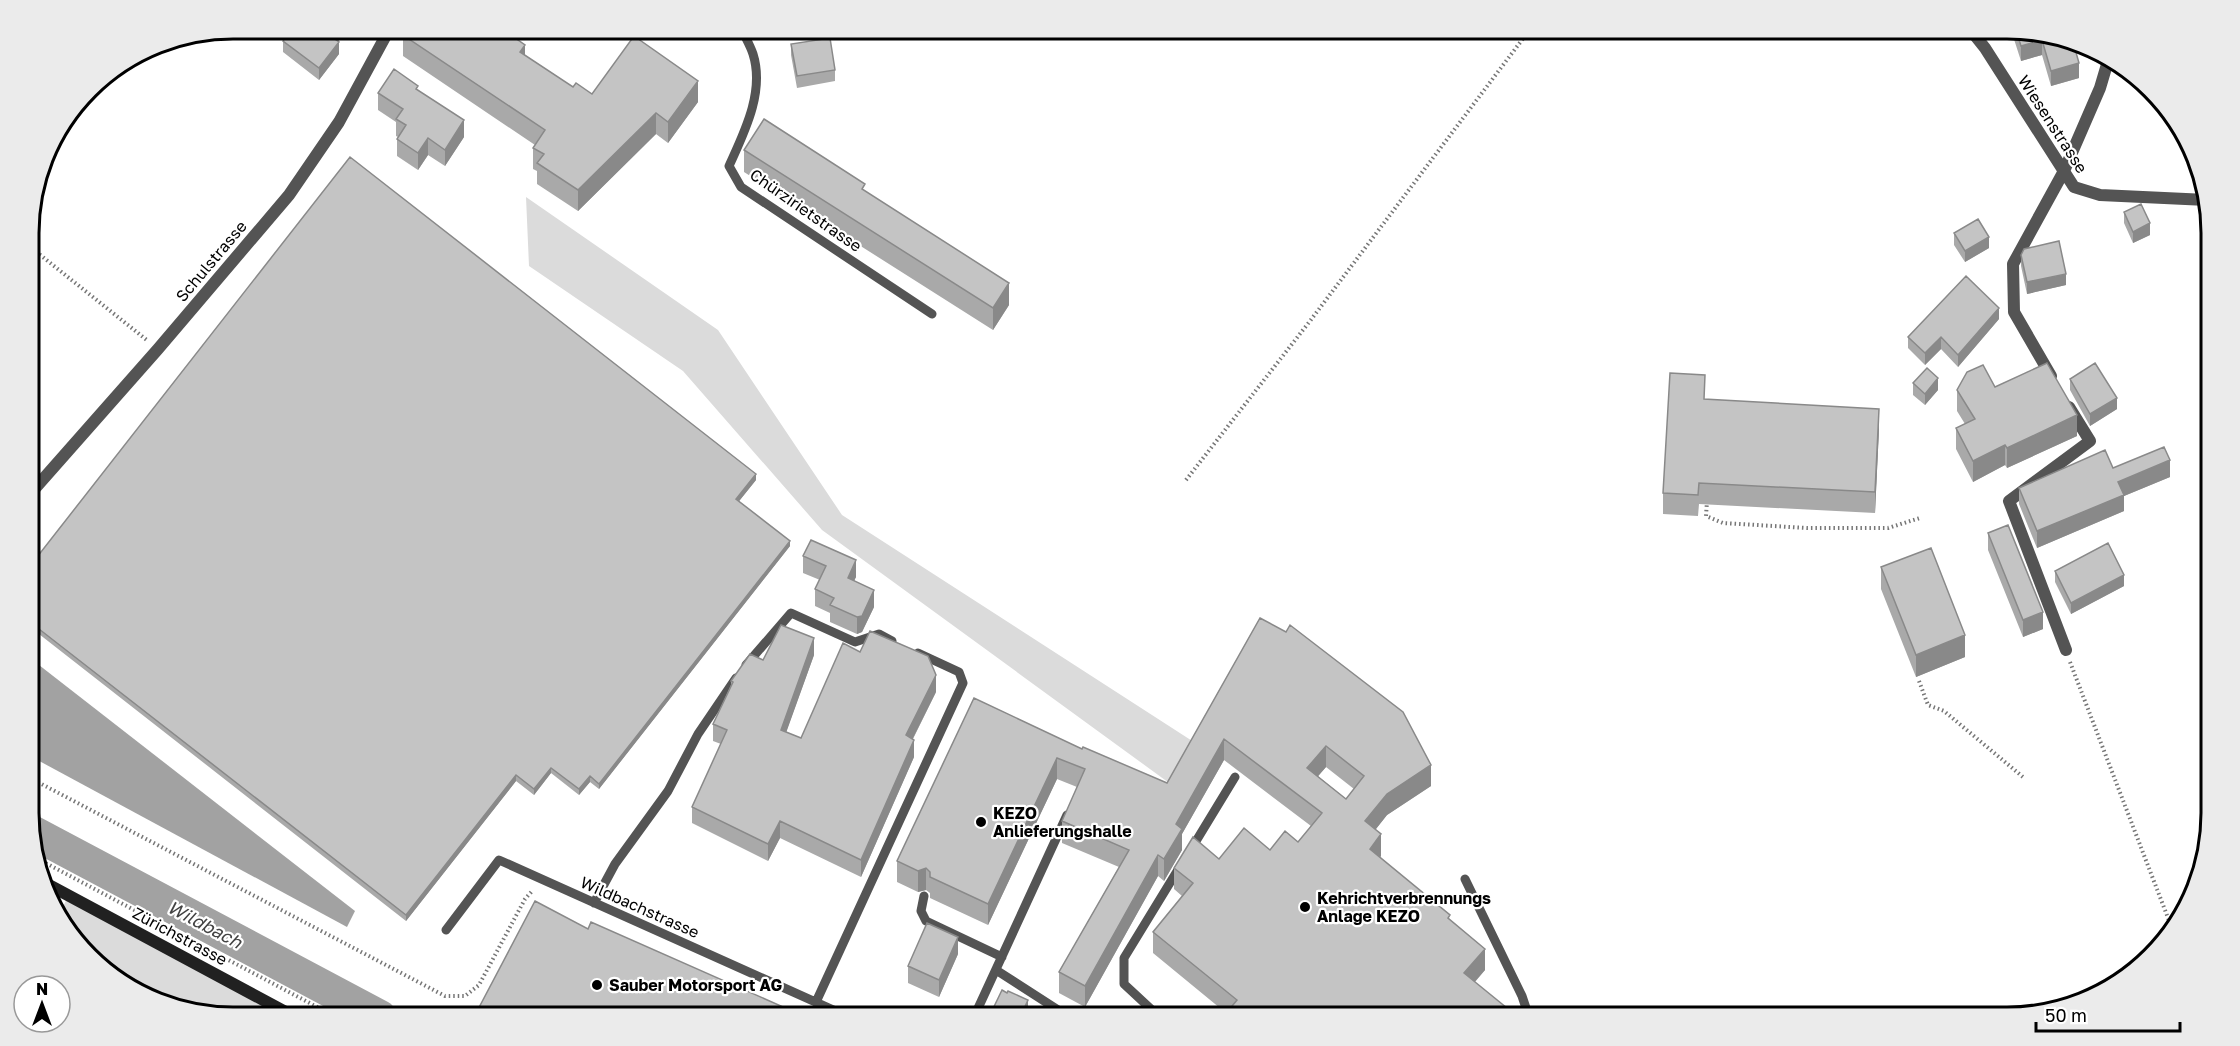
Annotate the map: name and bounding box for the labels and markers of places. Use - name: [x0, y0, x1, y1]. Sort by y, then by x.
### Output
- place label: KEZO Anlieferungshalle: [993, 803, 1132, 841]
- marker: KEZO Anlieferungshalle: [974, 815, 988, 829]
- place label: Kehrichtverbrennungs Anlage KEZO: [1317, 888, 1491, 926]
- marker: Kehrichtverbrennungs Anlage KEZO: [1298, 900, 1312, 914]
- place label: Sauber Motorsport AG: [609, 975, 782, 995]
- marker: Sauber Motorsport AG: [590, 978, 604, 992]

